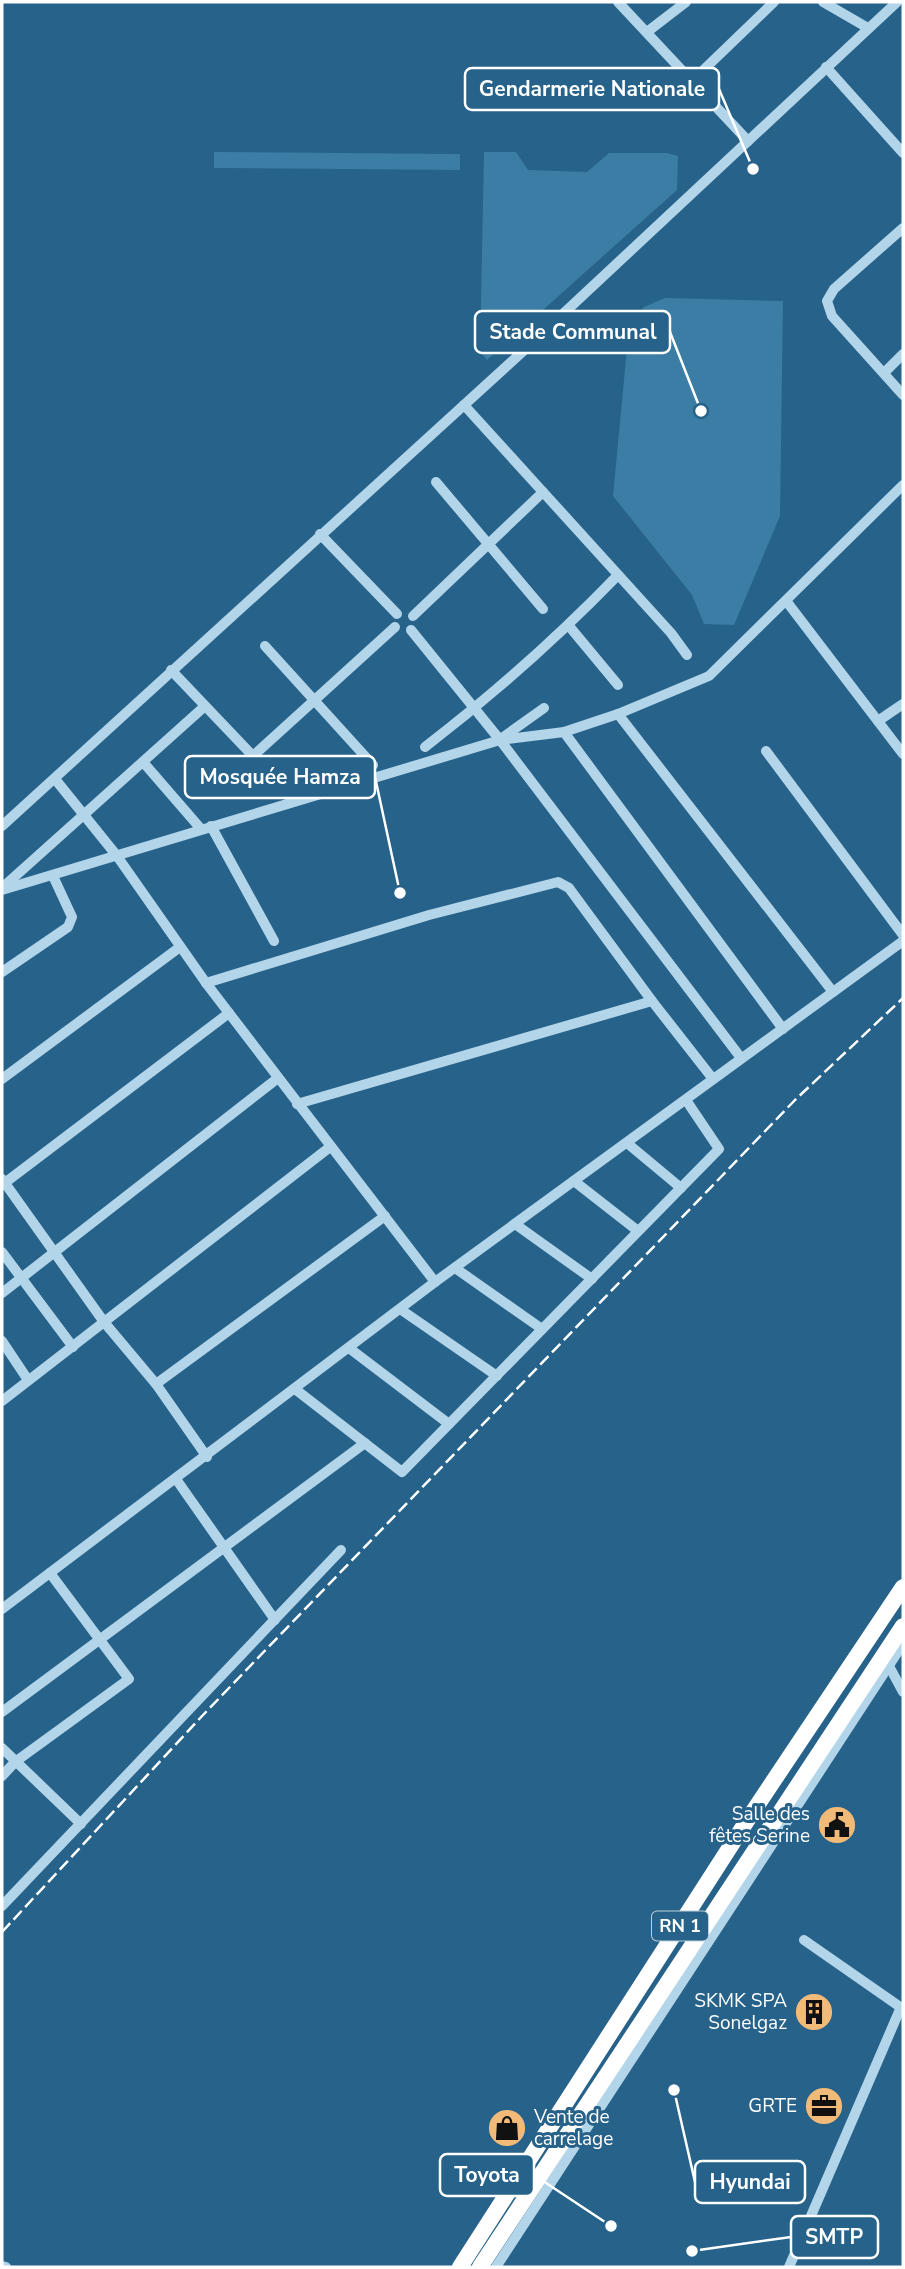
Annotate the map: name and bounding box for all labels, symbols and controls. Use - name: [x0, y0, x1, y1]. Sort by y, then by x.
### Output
- callout: Gendarmerie Nationale: [465, 68, 719, 110]
- text: Gendarmerie Nationale: [479, 75, 705, 103]
- callout: Stade Communal: [475, 311, 670, 353]
- text: Stade Communal: [489, 318, 657, 346]
- callout: Mosquée Hamza: [185, 756, 375, 798]
- text: Mosquée Hamza: [199, 763, 361, 791]
- place label: Salle des fêtes Serine: [709, 1801, 810, 1849]
- public building icon: Salle des fêtes Serine: [816, 1804, 858, 1846]
- road number: RN 1: [652, 1912, 708, 1940]
- place label: SKMK SPA Sonelgaz: [694, 1988, 787, 2036]
- building icon: SKMK SPA Sonelgaz: [793, 1991, 835, 2033]
- office icon: GRTE: [803, 2085, 845, 2127]
- place label: GRTE: [748, 2093, 797, 2119]
- place label: Vente de carrelage: [533, 2104, 613, 2152]
- shop icon: Vente de carrelage: [486, 2107, 528, 2149]
- callout: Toyota: [440, 2154, 534, 2196]
- text: Toyota: [454, 2161, 520, 2189]
- callout: Hyundai: [695, 2161, 805, 2203]
- text: Hyundai: [709, 2168, 791, 2196]
- callout: SMTP: [791, 2216, 878, 2258]
- text: SMTP: [805, 2223, 863, 2251]

